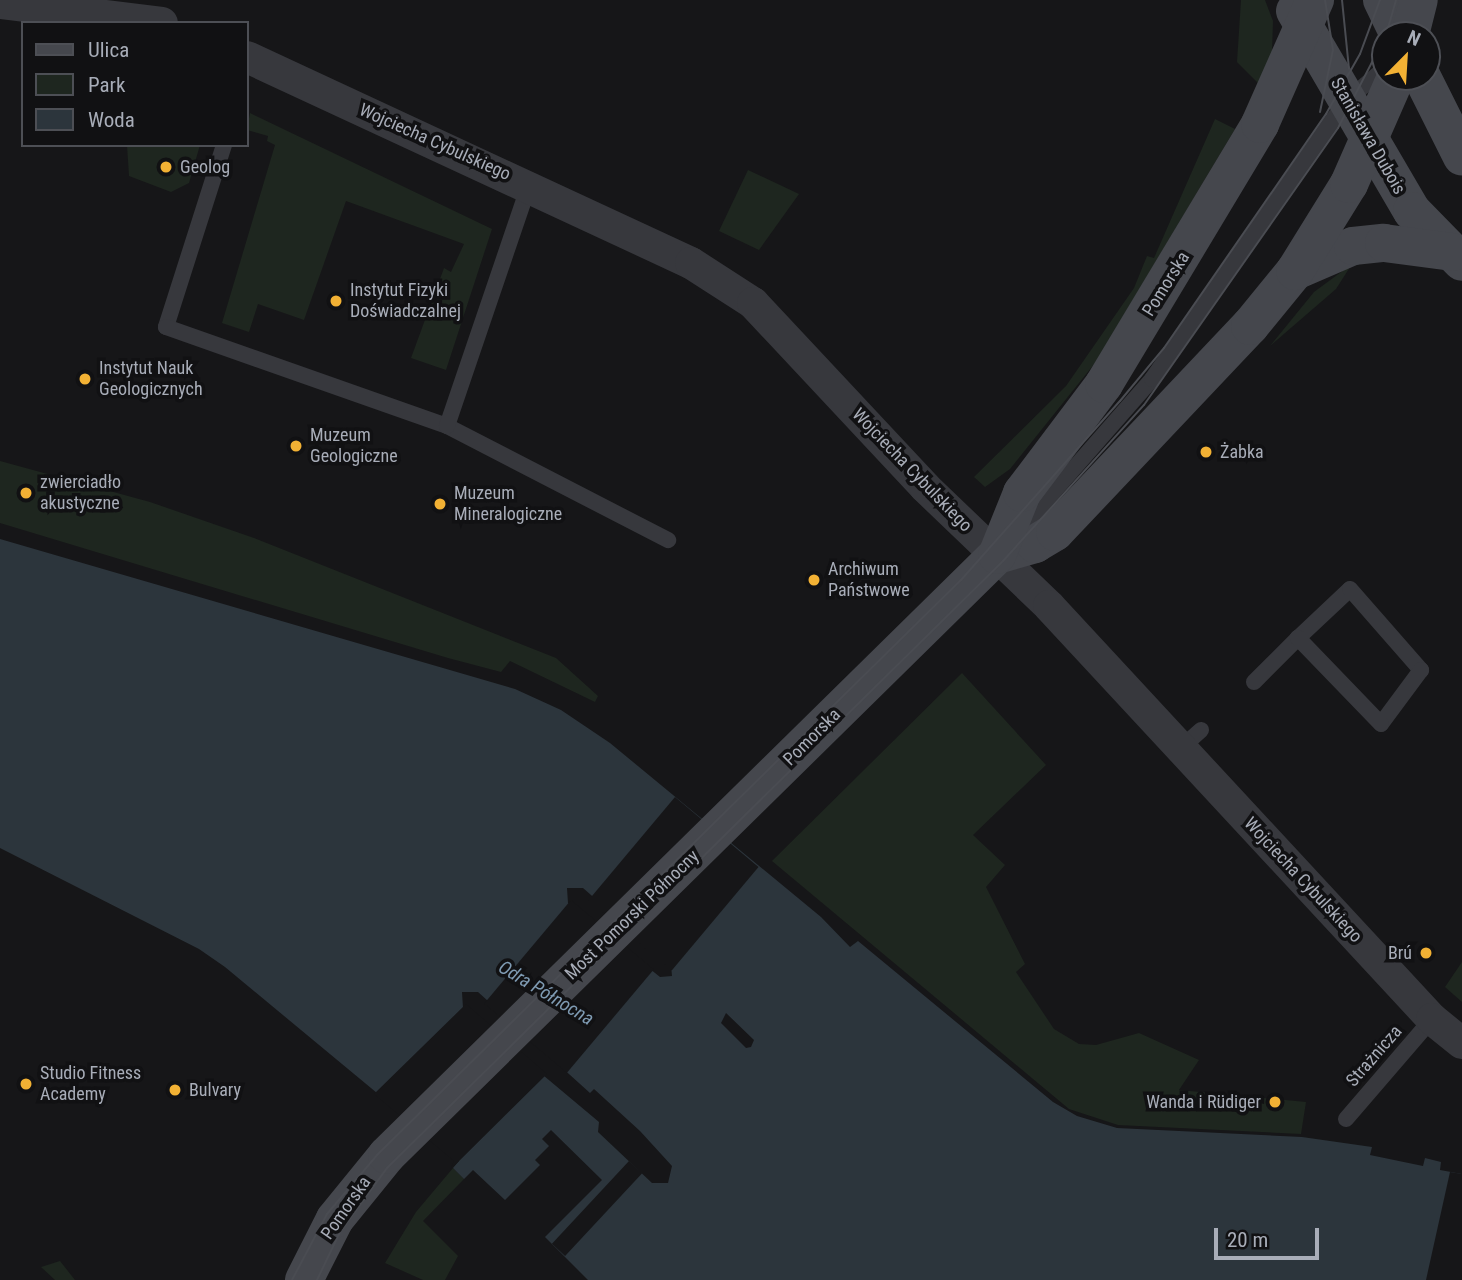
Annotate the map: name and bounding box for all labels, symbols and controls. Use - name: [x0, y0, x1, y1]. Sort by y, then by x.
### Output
- legend: [21, 21, 248, 147]
- north arrow: [1371, 21, 1441, 91]
- text: N: [1404, 25, 1424, 51]
- text: Ulica: [88, 38, 129, 62]
- text: Park: [88, 73, 125, 97]
- street label: Stanisława Dubois: [1326, 74, 1410, 198]
- street label: Wojciecha Cybulskiego: [356, 99, 514, 185]
- text: Woda: [88, 108, 135, 132]
- place label: Geolog: [180, 156, 230, 178]
- marker: Geolog: [158, 159, 174, 175]
- street label: Pomorska: [1138, 248, 1194, 320]
- place label: Instytut Fizyki Doświadczalnej: [350, 280, 461, 322]
- marker: Instytut Fizyki Doświadczalnej: [328, 293, 344, 309]
- place label: Instytut Nauk Geologicznych: [99, 358, 203, 400]
- marker: Instytut Nauk Geologicznych: [77, 371, 93, 387]
- street label: Wojciecha Cybulskiego: [847, 404, 977, 536]
- place label: Muzeum Geologiczne: [310, 425, 398, 467]
- marker: Muzeum Geologiczne: [288, 438, 304, 454]
- place label: Żabka: [1220, 441, 1264, 463]
- marker: Żabka: [1198, 444, 1214, 460]
- place label: zwierciadło akustyczne: [40, 472, 121, 514]
- place label: Muzeum Mineralogiczne: [454, 483, 562, 526]
- marker: zwierciadło akustyczne: [18, 485, 34, 501]
- marker: Muzeum Mineralogiczne: [432, 496, 448, 512]
- place label: Archiwum Państwowe: [828, 559, 910, 602]
- marker: Archiwum Państwowe: [806, 572, 822, 588]
- street label: Pomorska: [779, 704, 845, 770]
- street label: Wojciecha Cybulskiego: [1239, 813, 1367, 947]
- street label: Most Pomorski Północny: [561, 846, 703, 984]
- place label: Brú: [1388, 942, 1412, 964]
- marker: Brú: [1418, 945, 1434, 961]
- water label: Odra Północna: [494, 956, 598, 1030]
- street label: Strażnicza: [1342, 1021, 1406, 1091]
- place label: Studio Fitness Academy: [40, 1063, 141, 1106]
- marker: Studio Fitness Academy: [18, 1076, 34, 1092]
- place label: Bulvary: [189, 1079, 241, 1101]
- marker: Bulvary: [167, 1082, 183, 1098]
- place label: Wanda i Rüdiger: [1146, 1091, 1261, 1113]
- marker: Wanda i Rüdiger: [1267, 1094, 1283, 1110]
- street label: Pomorska: [317, 1172, 375, 1244]
- scale bar: [1217, 1214, 1322, 1258]
- text: 20 m: [1227, 1228, 1268, 1252]

